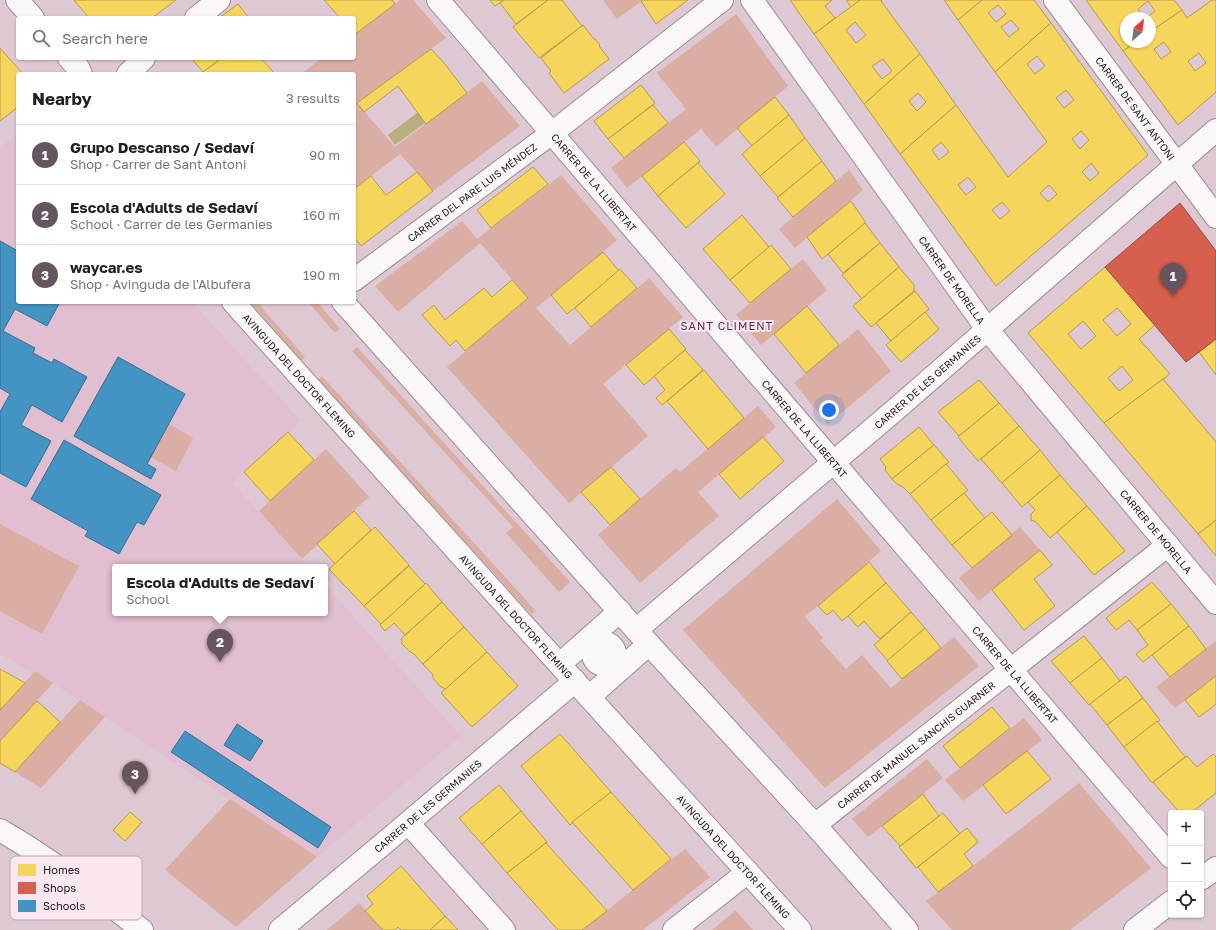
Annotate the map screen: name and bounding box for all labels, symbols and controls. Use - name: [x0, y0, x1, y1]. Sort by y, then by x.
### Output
- north arrow: [1120, 12, 1156, 48]
- search box: [16, 16, 356, 60]
- icon: search: [30, 27, 52, 49]
- text: Search here: [62, 29, 148, 47]
- street label: CARRER DE SANT ANTONI: [1093, 54, 1178, 162]
- text: Nearby: [32, 88, 92, 109]
- text: 3 results: [286, 90, 340, 106]
- street label: CARRER DE LA LLIBERTAT: [549, 131, 639, 234]
- text: Grupo Descanso / Sedaví: [70, 138, 254, 156]
- street label: CARRER DEL PARE LUIS MÉNDEZ: [405, 141, 539, 244]
- text: 1: [42, 147, 48, 163]
- text: 90 m: [309, 147, 340, 163]
- text: Shop · Carrer de Sant Antoni: [70, 156, 246, 172]
- text: Escola d'Adults de Sedaví: [70, 198, 258, 216]
- text: 2: [41, 207, 49, 223]
- text: 160 m: [303, 207, 340, 223]
- text: School · Carrer de les Germanies: [70, 216, 273, 232]
- street label: CARRER DE MORELLA: [916, 234, 988, 327]
- text: waycar.es: [70, 258, 143, 276]
- pin: 1: [1160, 263, 1186, 296]
- text: 3: [41, 267, 49, 283]
- text: 190 m: [303, 267, 340, 283]
- text: Shop · Avinguda de l'Albufera: [70, 276, 251, 292]
- street label: AVINGUDA DEL DOCTOR FLEMING: [240, 311, 358, 440]
- district label: SANT CLIMENT: [681, 319, 773, 332]
- street label: CARRER DE LES GERMANIES: [872, 332, 983, 431]
- street label: CARRER DE LA LLIBERTAT: [759, 377, 850, 480]
- your location: [819, 400, 839, 420]
- street label: CARRER DE MORELLA: [1118, 487, 1195, 576]
- street label: AVINGUDA DEL DOCTOR FLEMING: [457, 552, 575, 681]
- popup: [112, 564, 328, 616]
- text: Escola d'Adults de Sedaví: [126, 573, 314, 591]
- text: School: [126, 591, 169, 607]
- street label: CARRER DE LA LLIBERTAT: [970, 624, 1060, 726]
- pin: 2: [207, 629, 233, 662]
- street label: CARRER DE MANUEL SANCHIS GUARNER: [835, 679, 997, 811]
- street label: CARRER DE LES GERMANIES: [372, 757, 484, 855]
- pin: 3: [122, 761, 148, 794]
- street label: AVINGUDA DEL DOCTOR FLEMING: [674, 792, 793, 921]
- map controls: [1168, 810, 1204, 918]
- button: +: [1168, 810, 1204, 846]
- button: −: [1168, 846, 1204, 882]
- legend: [10, 856, 142, 920]
- text: Homes: [43, 863, 80, 876]
- text: Shops: [43, 881, 76, 894]
- button: locate: [1168, 882, 1204, 918]
- text: Schools: [43, 899, 86, 912]

